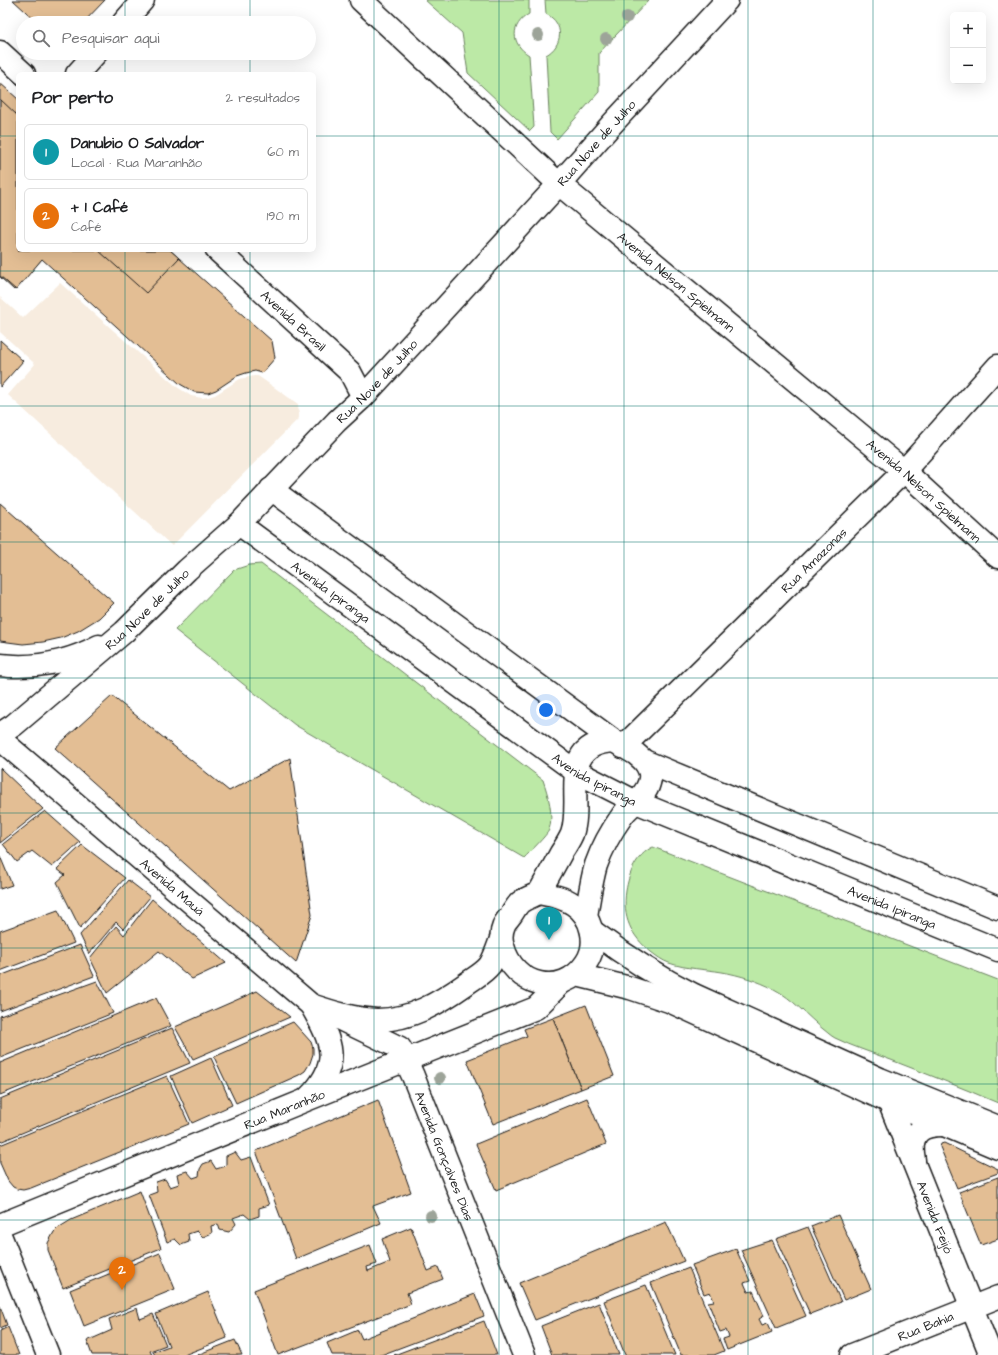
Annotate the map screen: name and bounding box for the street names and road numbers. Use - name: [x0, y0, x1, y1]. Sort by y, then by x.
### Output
- street label: Rua Nove de Julho: [553, 96, 641, 190]
- street label: Avenida Nelson Spielmann: [613, 228, 739, 337]
- street label: Avenida Brasil: [256, 286, 330, 356]
- street label: Rua Nove de Julho: [332, 335, 422, 428]
- street label: Avenida Nelson Spielmann: [862, 435, 985, 548]
- street label: Rua Amazonas: [777, 524, 852, 597]
- street label: Avenida Ipiranga: [287, 557, 374, 628]
- street label: Rua Nove de Julho: [101, 564, 194, 654]
- street label: Avenida Ipiranga: [548, 749, 640, 811]
- street label: Avenida Mauá: [136, 855, 208, 920]
- street label: Avenida Ipiranga: [845, 881, 939, 934]
- street label: Rua Maranhão: [241, 1085, 328, 1134]
- street label: Avenida Gonçalves Dias: [410, 1089, 478, 1224]
- street label: Avenida Feijó: [912, 1178, 958, 1257]
- street label: Rua Bahia: [895, 1307, 957, 1346]

